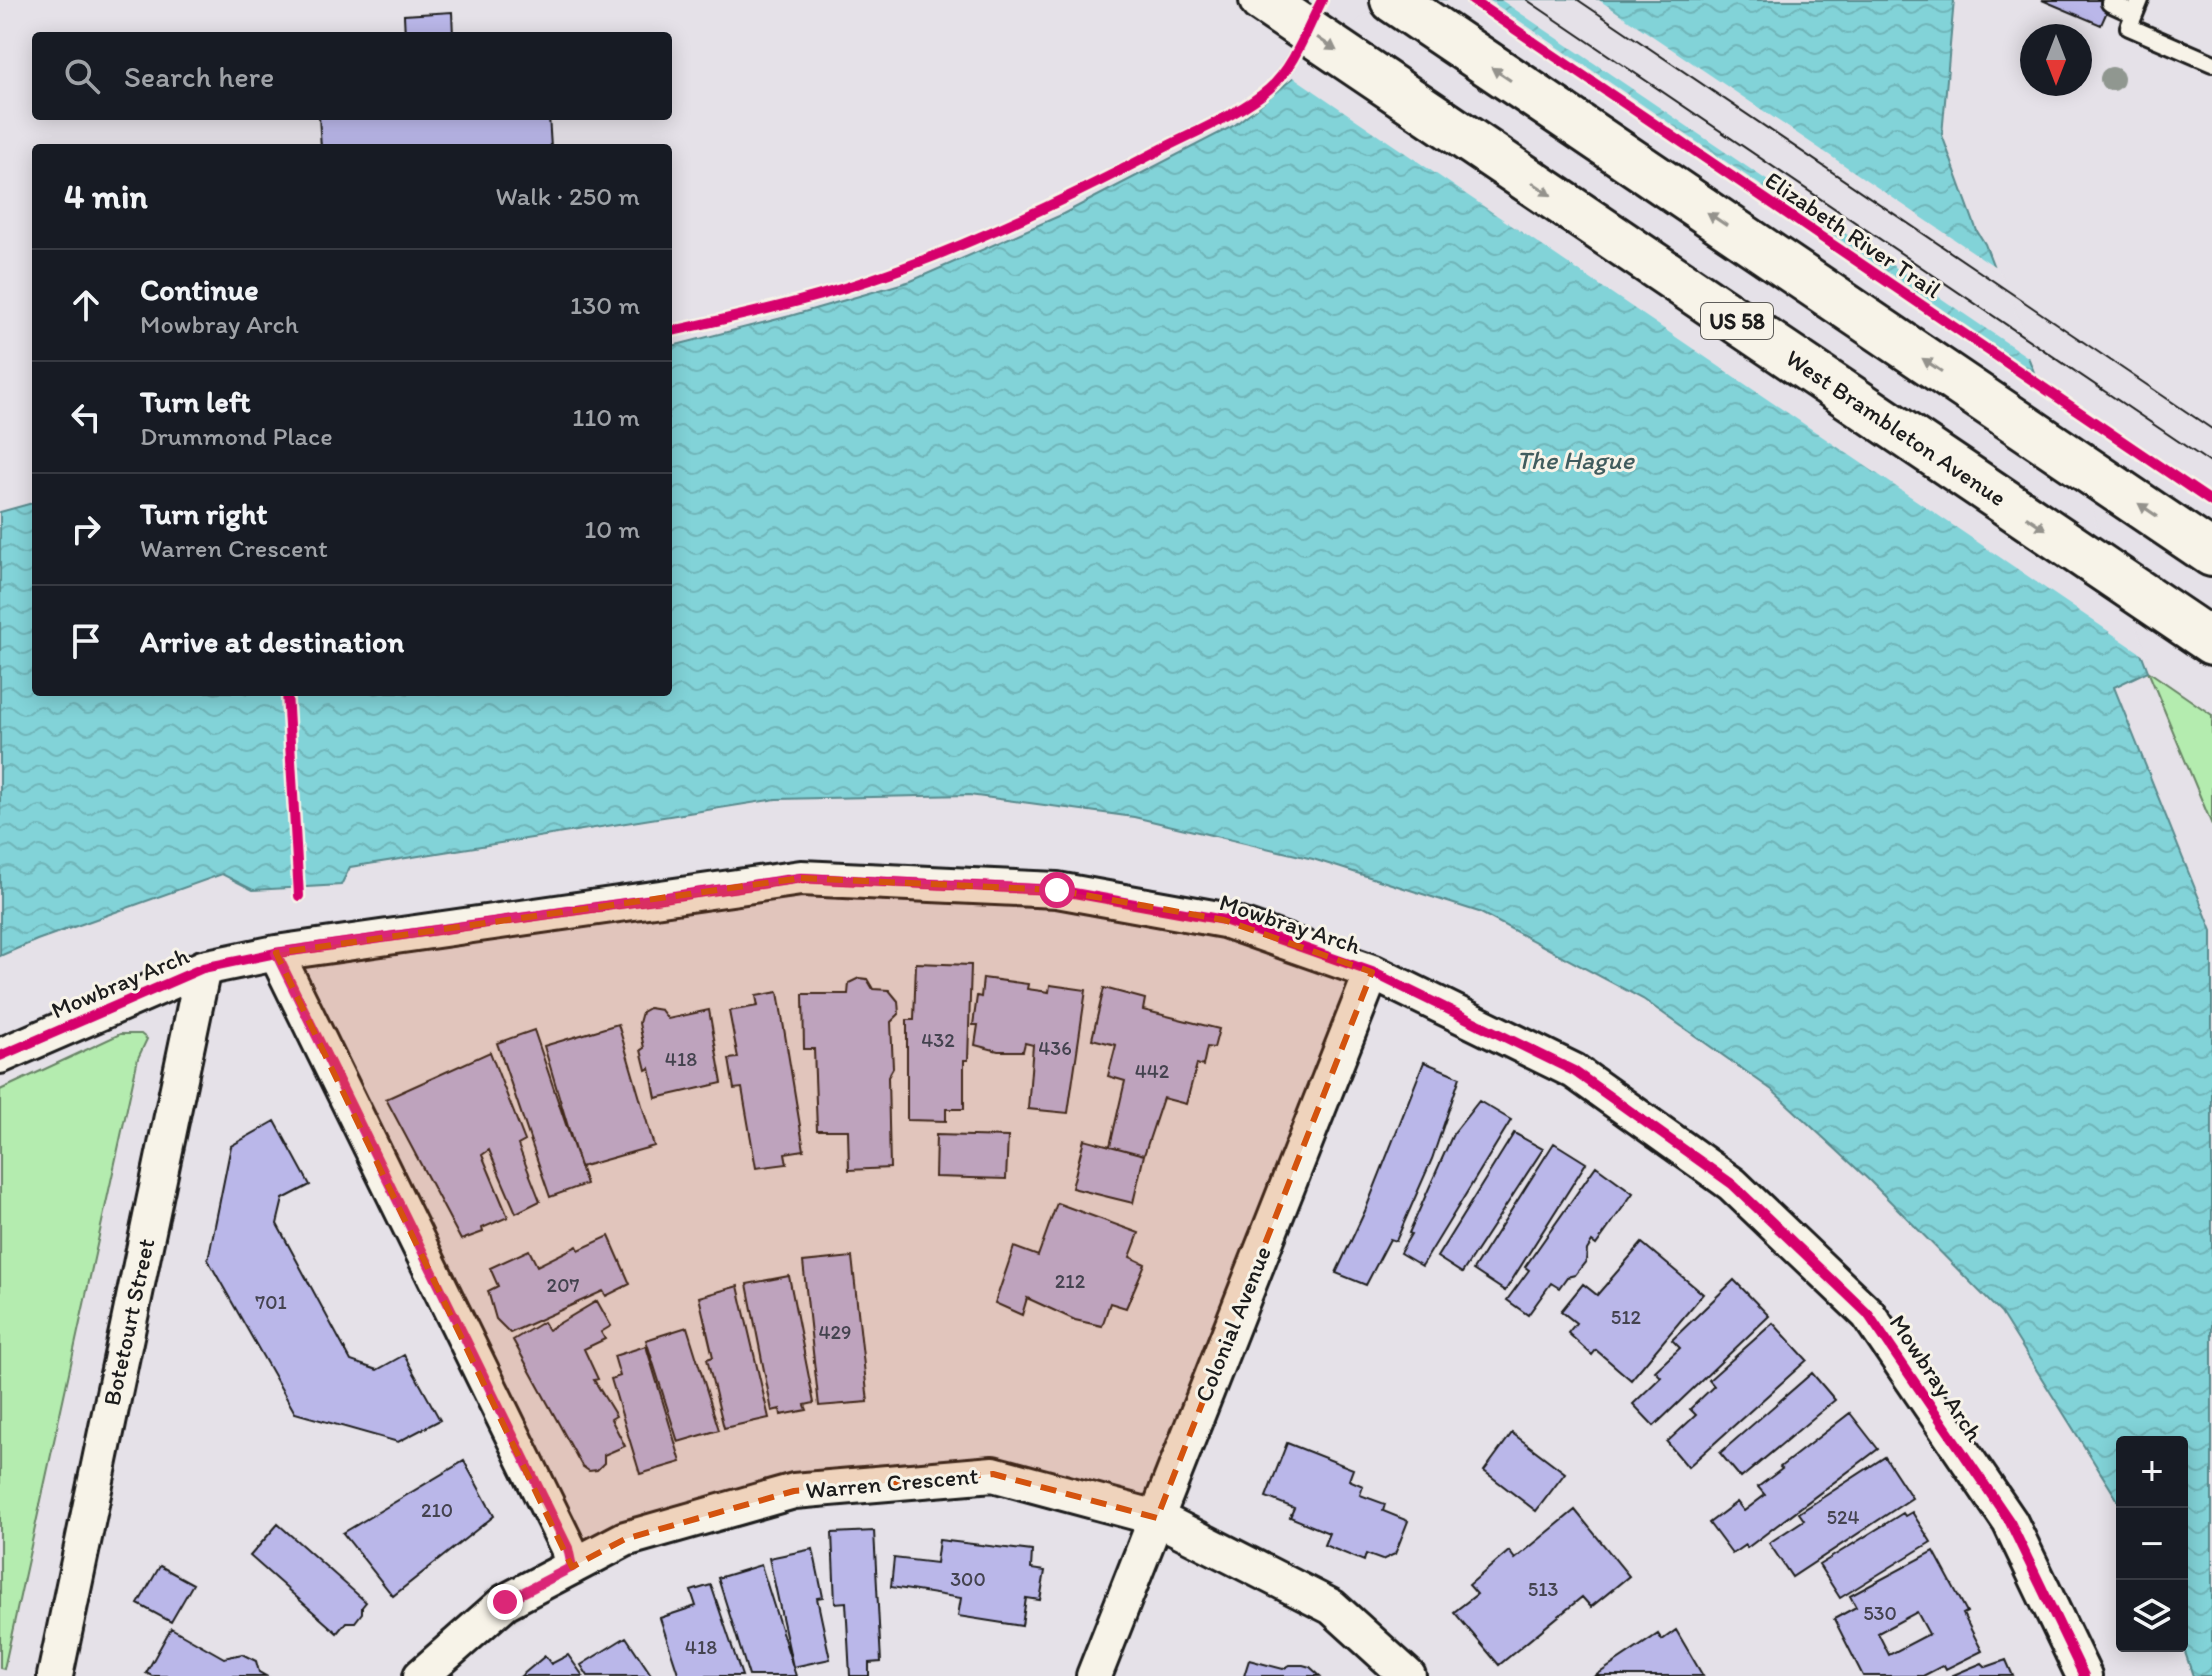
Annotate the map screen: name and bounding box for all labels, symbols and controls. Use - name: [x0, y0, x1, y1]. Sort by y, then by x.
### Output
- north arrow: [2020, 24, 2092, 96]
- search box: [32, 32, 672, 120]
- one-way arrow: [1316, 36, 1338, 50]
- icon: search: [60, 54, 104, 98]
- text: Search here: [124, 58, 274, 95]
- one-way arrow: [1491, 66, 1512, 81]
- street label: Elizabeth River Trail: [1760, 165, 1947, 304]
- text: 4 min: [64, 176, 148, 217]
- text: Walk · 250 m: [496, 180, 640, 212]
- one-way arrow: [1532, 181, 1553, 196]
- one-way arrow: [1706, 212, 1727, 227]
- text: Continue: [140, 271, 259, 308]
- icon: ahead: [64, 283, 108, 327]
- text: 130 m: [570, 289, 640, 321]
- road number: US 58: [1701, 303, 1773, 339]
- text: Mowbray Arch: [140, 308, 299, 340]
- street label: West Brambleton Avenue: [1781, 343, 2012, 512]
- one-way arrow: [1922, 358, 1943, 373]
- text: Turn left: [140, 383, 251, 420]
- icon: left: [64, 395, 108, 439]
- text: 110 m: [572, 401, 640, 433]
- text: Drummond Place: [140, 420, 333, 452]
- water label: The Hague: [1516, 444, 1635, 476]
- text: Turn right: [140, 495, 268, 532]
- one-way arrow: [2137, 503, 2158, 518]
- icon: right: [64, 507, 108, 551]
- text: 10 m: [584, 513, 640, 545]
- one-way arrow: [2026, 515, 2047, 530]
- text: Warren Crescent: [140, 532, 328, 564]
- icon: arrive: [64, 619, 108, 663]
- text: Arrive at destination: [140, 623, 404, 660]
- route start: [1039, 872, 1075, 908]
- street label: Mowbray Arch: [1216, 887, 1364, 960]
- street label: Mowbray Arch: [47, 941, 193, 1025]
- house number: 432: [921, 1028, 955, 1052]
- house number: 436: [1038, 1036, 1072, 1060]
- house number: 418: [665, 1047, 697, 1071]
- house number: 442: [1135, 1059, 1170, 1083]
- street label: Botetourt Street: [97, 1236, 160, 1408]
- street label: Colonial Avenue: [1188, 1242, 1277, 1406]
- house number: 212: [1055, 1269, 1086, 1293]
- house number: 207: [547, 1273, 579, 1297]
- house number: 701: [255, 1290, 287, 1314]
- house number: 512: [1611, 1305, 1642, 1329]
- street label: Mowbray Arch: [1883, 1309, 1989, 1447]
- house number: 429: [819, 1320, 852, 1344]
- map controls: [2116, 1436, 2188, 1652]
- button: +: [2116, 1436, 2188, 1508]
- street label: Warren Crescent: [804, 1461, 980, 1505]
- house number: 210: [421, 1498, 453, 1522]
- house number: 524: [1826, 1505, 1860, 1529]
- button: −: [2116, 1508, 2188, 1580]
- house number: 300: [950, 1567, 986, 1591]
- house number: 513: [1528, 1577, 1558, 1601]
- button: layers: [2116, 1580, 2188, 1652]
- route end: [487, 1584, 523, 1620]
- house number: 530: [1863, 1601, 1897, 1625]
- house number: 418: [685, 1635, 717, 1659]

